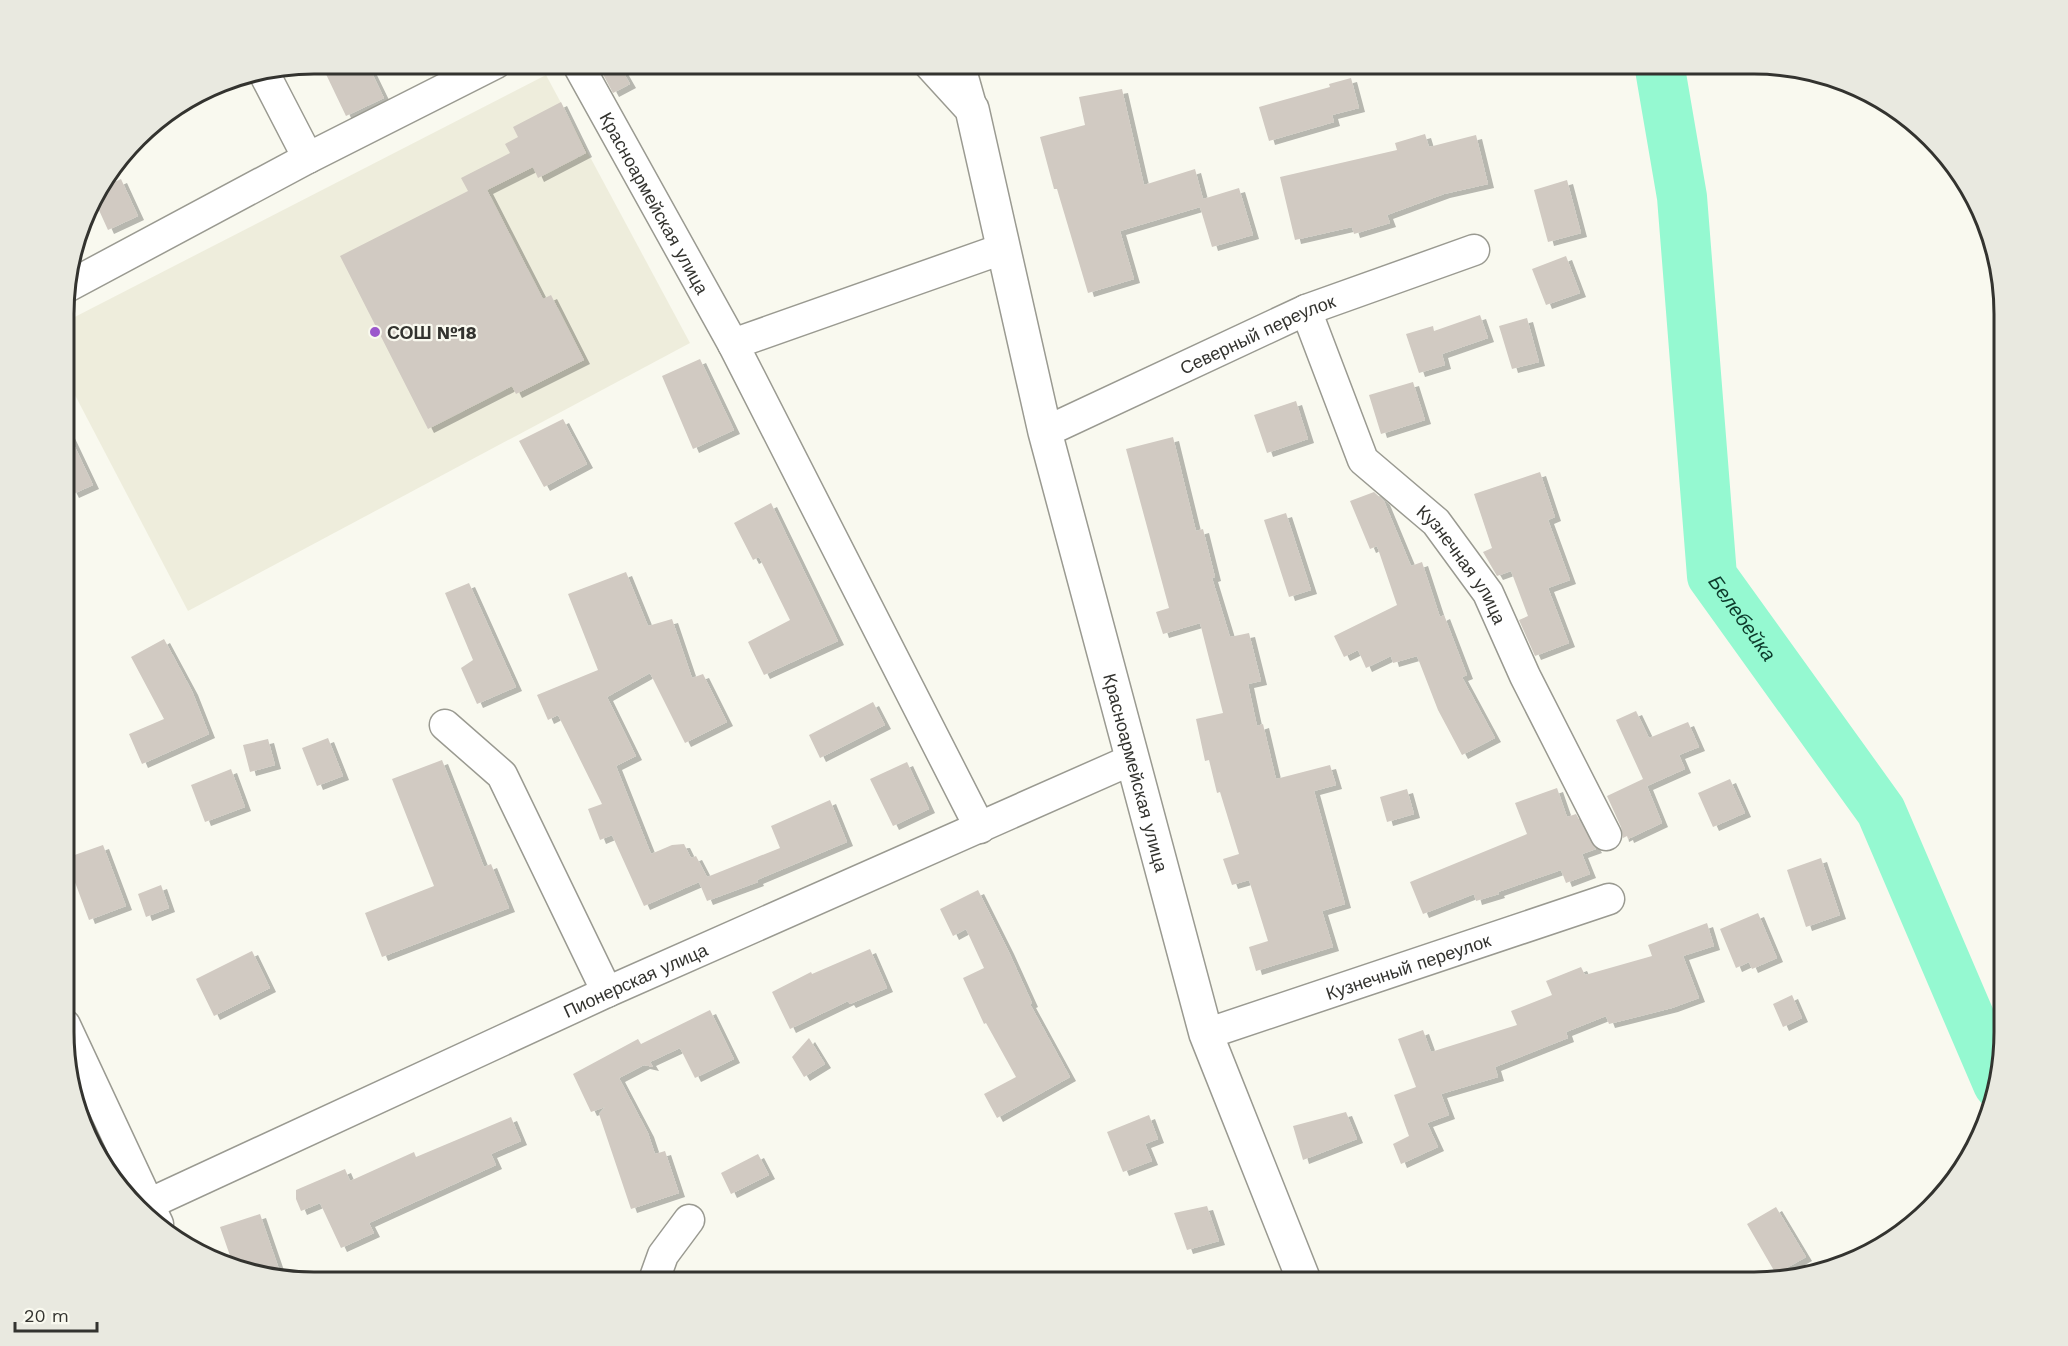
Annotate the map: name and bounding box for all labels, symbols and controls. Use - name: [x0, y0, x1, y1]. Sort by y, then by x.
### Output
- street label: Красноармейская улица: [596, 108, 714, 298]
- street label: Северный переулок: [1176, 290, 1338, 378]
- place label: СОШ №18: [387, 322, 477, 343]
- marker: СОШ №18: [368, 325, 382, 339]
- street label: Кузнечная улица: [1413, 500, 1511, 628]
- water label: Белебейка: [1703, 571, 1781, 666]
- street label: Красноармейская улица: [1100, 671, 1173, 875]
- street label: Кузнечный переулок: [1323, 929, 1493, 1004]
- street label: Пионерская улица: [560, 938, 711, 1021]
- scale bar: [15, 1295, 98, 1333]
- text: 20 m: [24, 1305, 69, 1326]

